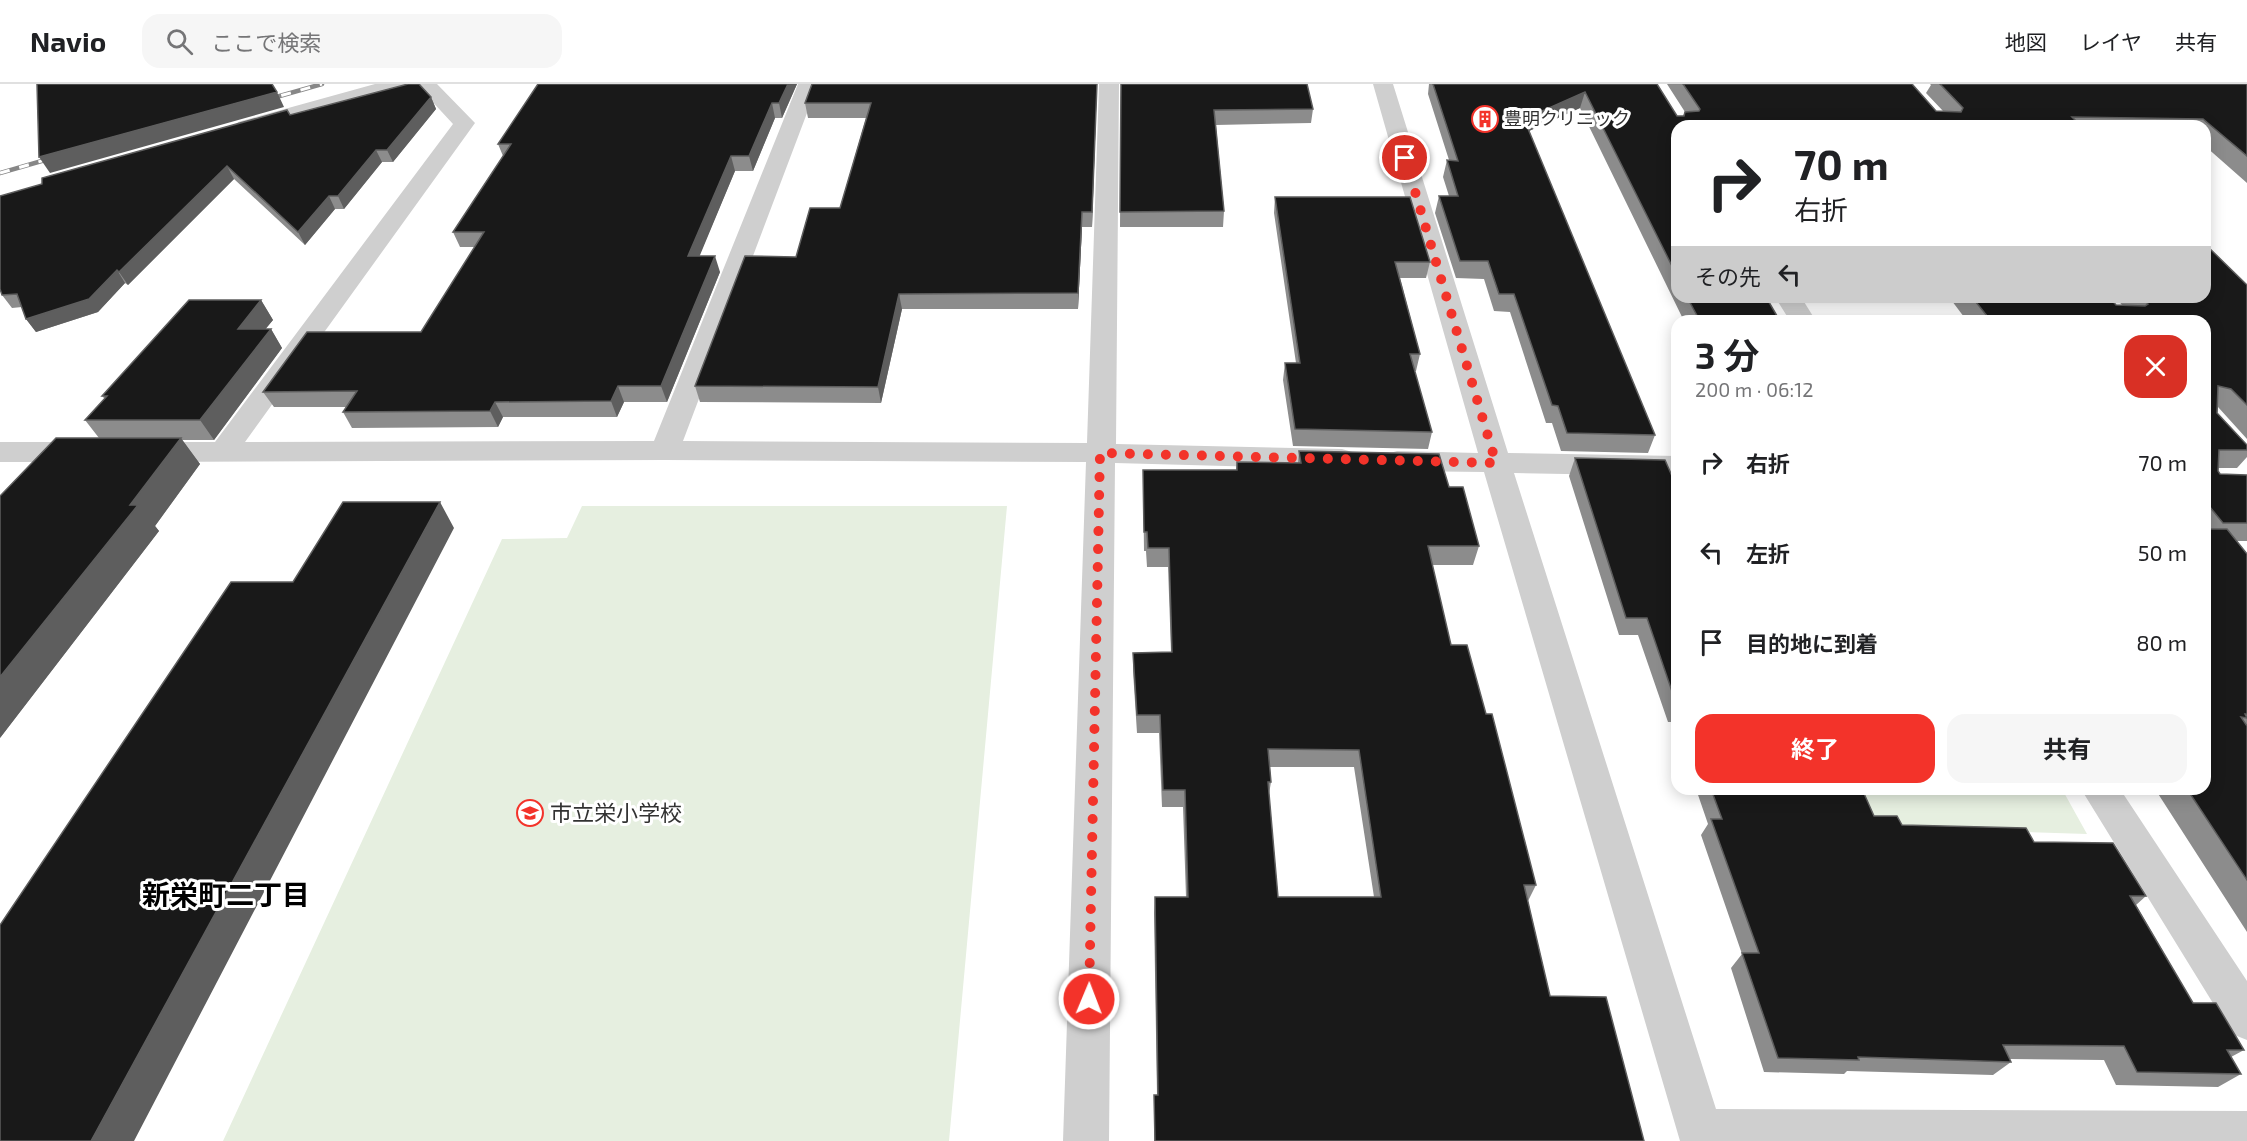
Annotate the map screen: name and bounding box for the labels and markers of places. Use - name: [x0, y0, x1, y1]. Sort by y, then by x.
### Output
- building icon: 豊明クリニック: [1470, 104, 1500, 134]
- place label: 豊明クリニック: [1504, 107, 1630, 129]
- pin: [1379, 132, 1430, 183]
- school or university icon: 市立栄小学校: [515, 798, 545, 828]
- place label: 市立栄小学校: [550, 799, 682, 825]

